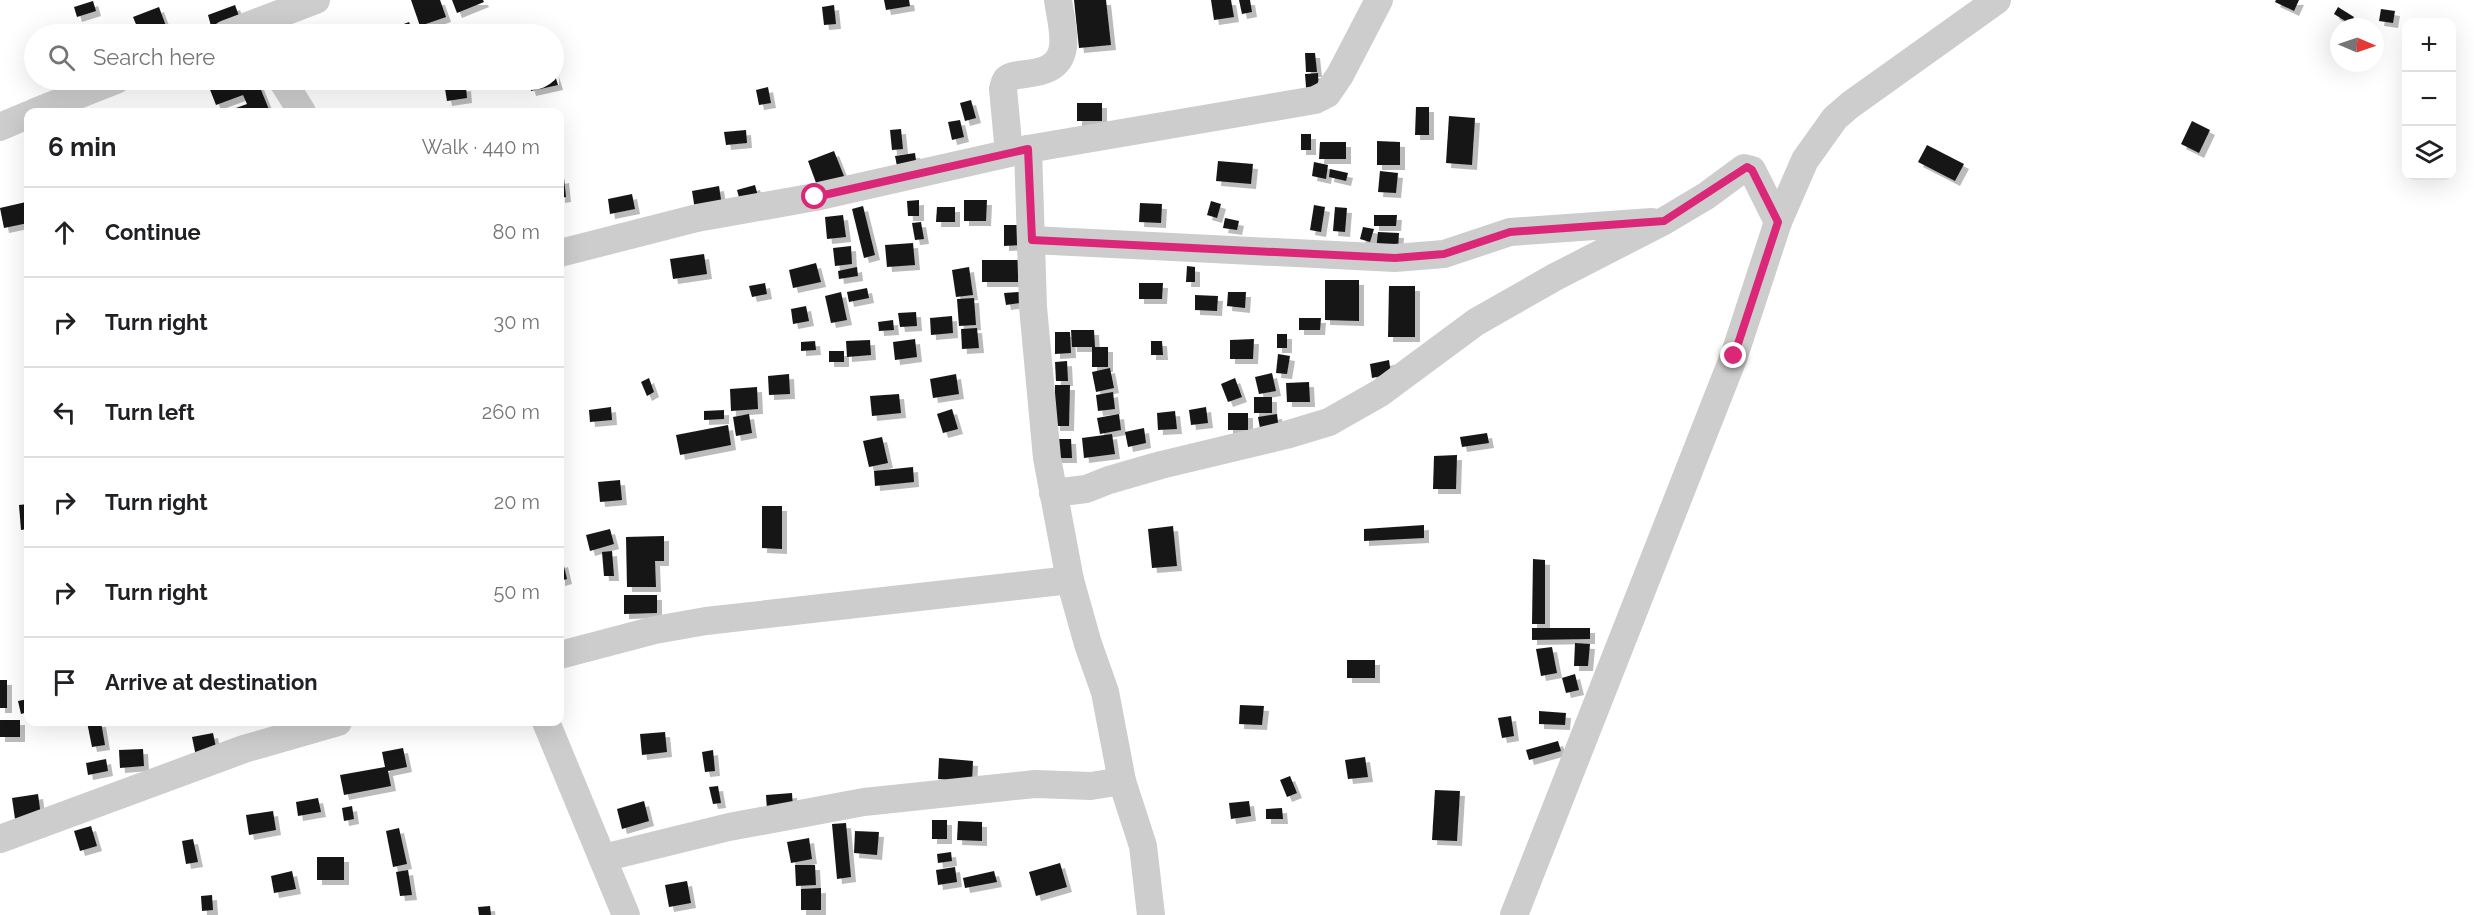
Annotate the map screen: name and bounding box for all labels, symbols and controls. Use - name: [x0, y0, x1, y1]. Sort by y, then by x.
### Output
- north arrow: [2330, 18, 2384, 72]
- map controls: [2402, 18, 2456, 180]
- button: +: [2402, 18, 2456, 72]
- search box: [24, 24, 564, 90]
- icon: search: [45, 41, 78, 74]
- text: Search here: [93, 44, 215, 70]
- button: −: [2402, 72, 2456, 126]
- button: layers: [2402, 126, 2456, 180]
- text: 6 min: [48, 132, 117, 162]
- text: Walk · 440 m: [422, 135, 540, 159]
- route start: [801, 183, 827, 209]
- icon: ahead: [48, 216, 81, 249]
- text: Continue: [105, 219, 201, 245]
- text: 80 m: [492, 220, 540, 244]
- icon: right: [48, 306, 81, 339]
- text: Turn right: [105, 309, 208, 335]
- text: 30 m: [494, 310, 540, 334]
- route end: [1720, 342, 1746, 368]
- icon: left: [48, 396, 81, 429]
- text: Turn left: [105, 399, 195, 425]
- text: 260 m: [482, 400, 540, 424]
- icon: right: [48, 486, 81, 519]
- text: Turn right: [105, 489, 208, 515]
- text: 20 m: [494, 490, 540, 514]
- icon: right: [48, 576, 81, 609]
- text: Turn right: [105, 579, 208, 605]
- text: 50 m: [493, 580, 540, 604]
- icon: arrive: [48, 666, 81, 699]
- text: Arrive at destination: [105, 669, 318, 695]

